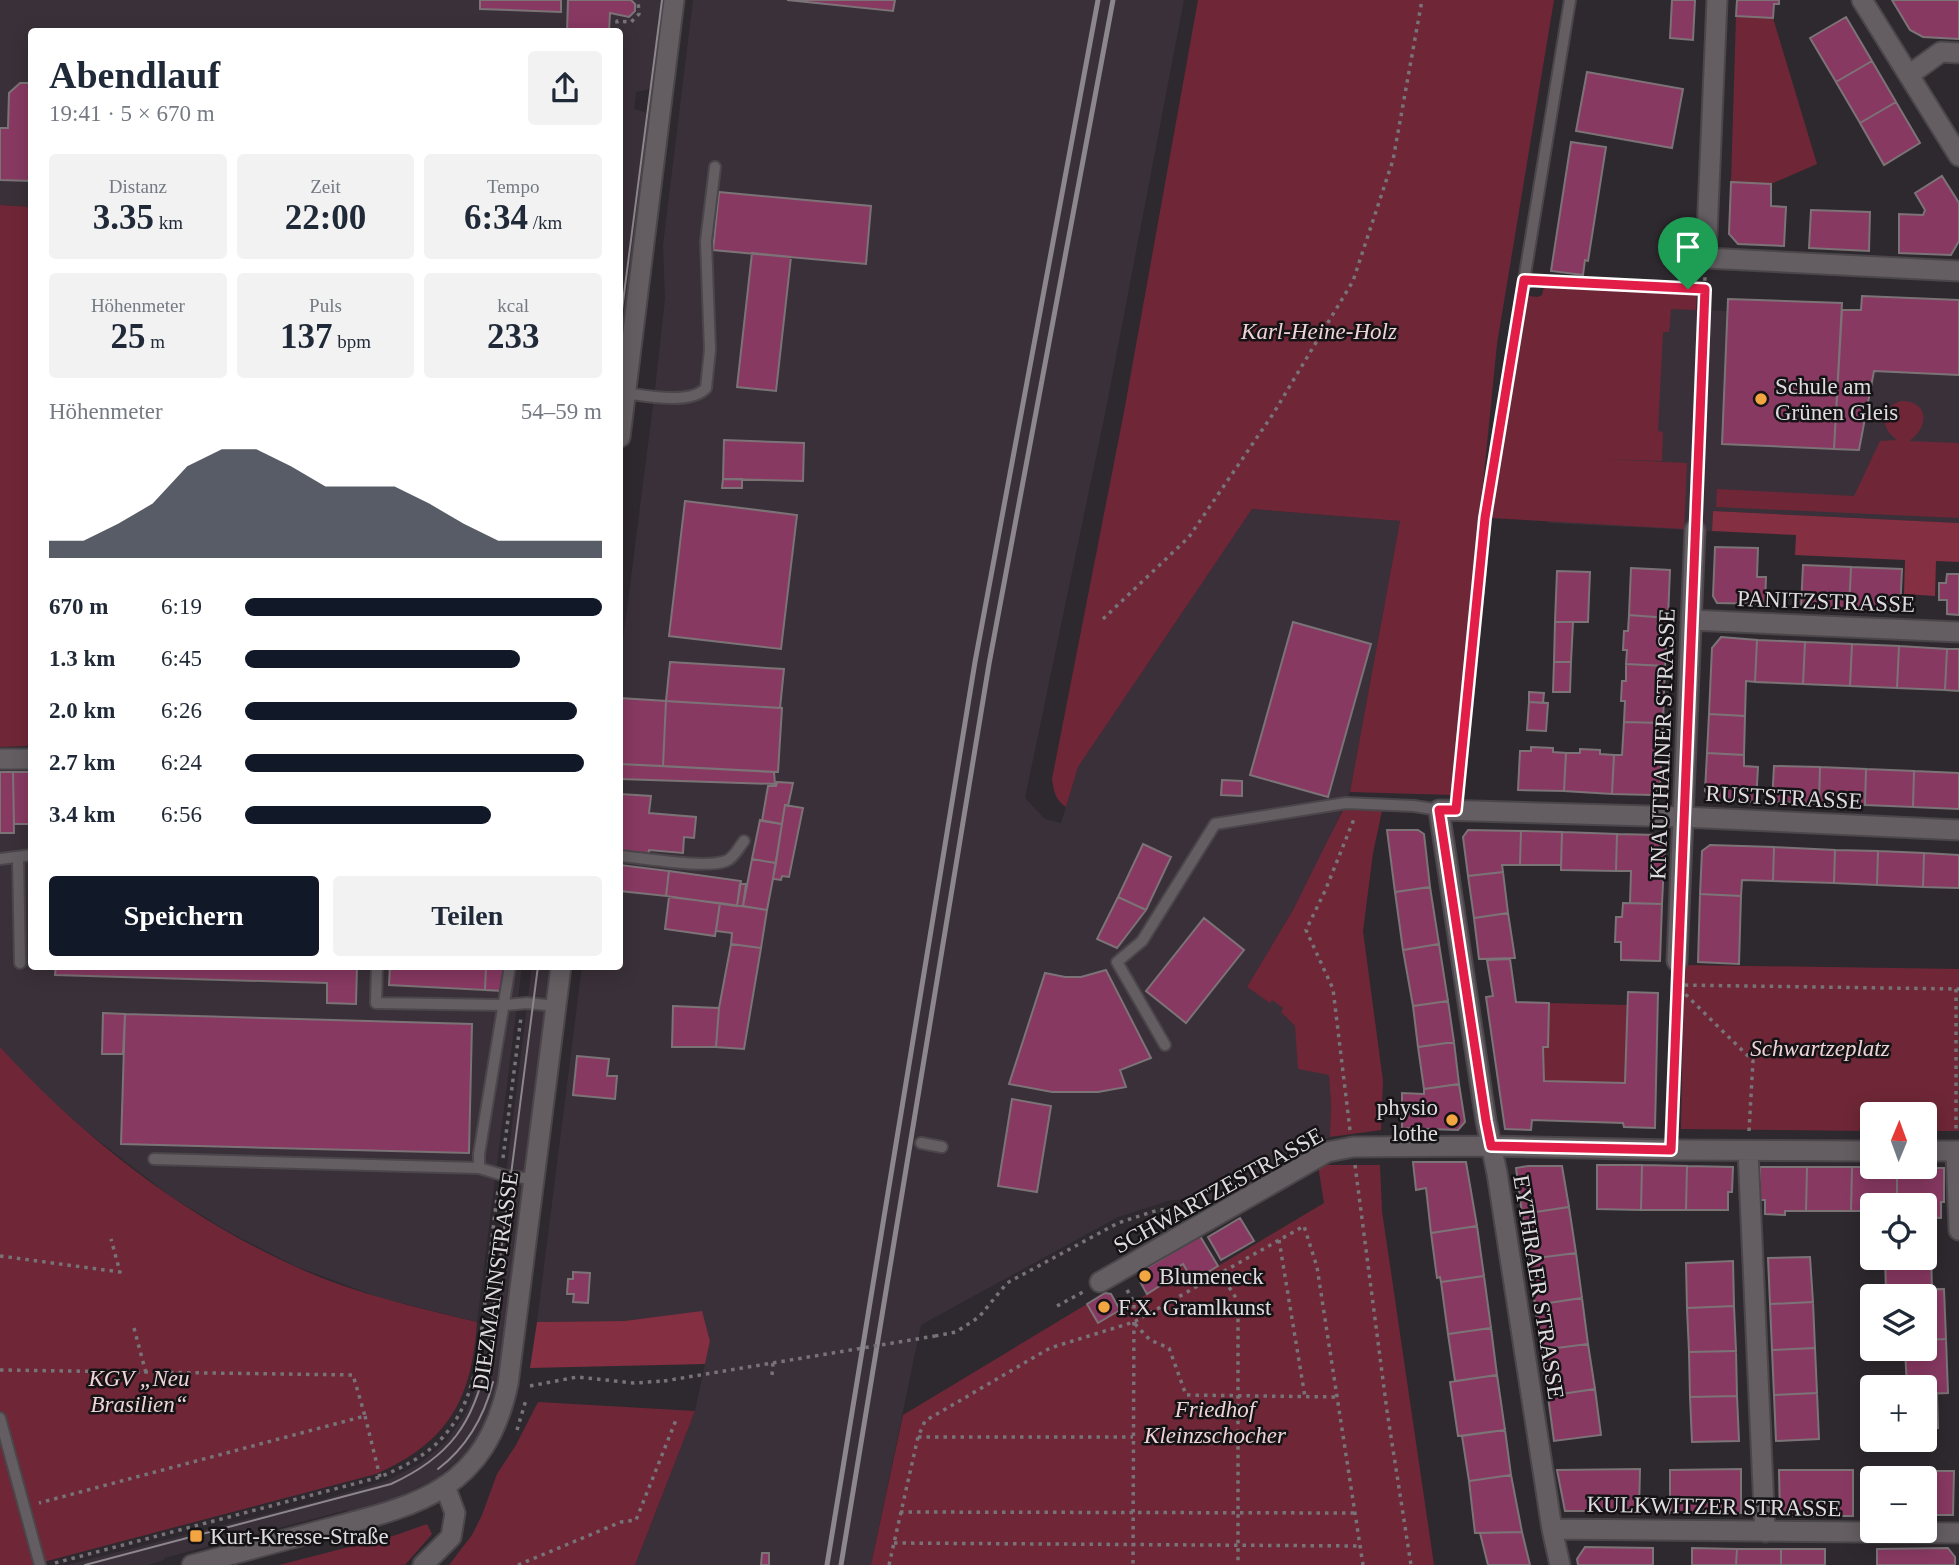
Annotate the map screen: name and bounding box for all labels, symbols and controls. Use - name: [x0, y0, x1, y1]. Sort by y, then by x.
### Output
- button: share: [528, 51, 602, 125]
- text: Abendlauf: [49, 54, 220, 96]
- text: 19:41 · 5 × 670 m: [49, 101, 215, 126]
- text: Distanz: [109, 176, 167, 197]
- text: Zeit: [310, 176, 341, 197]
- text: Tempo: [487, 176, 539, 197]
- text: 3.35: [93, 198, 154, 237]
- text: 22:00: [285, 198, 366, 237]
- text: 6:34: [464, 198, 528, 237]
- text: km: [154, 212, 183, 233]
- text: /km: [528, 212, 562, 233]
- pin: [1658, 217, 1718, 289]
- icon: arrive: [1669, 228, 1707, 266]
- text: Höhenmeter: [91, 295, 185, 316]
- text: Puls: [309, 295, 342, 316]
- text: kcal: [497, 295, 529, 316]
- text: 25: [111, 317, 146, 356]
- text: 137: [280, 317, 332, 356]
- text: 233: [487, 317, 539, 356]
- park label: Karl-Heine-Holz: [1240, 319, 1397, 344]
- text: m: [146, 331, 165, 352]
- text: bpm: [332, 331, 371, 352]
- place label: Schule am Grünen Gleis: [1775, 374, 1898, 425]
- marker: Schule am Grünen Gleis: [1753, 391, 1769, 407]
- text: Höhenmeter: [49, 399, 163, 424]
- text: 54–59 m: [521, 399, 602, 424]
- street label: PANITZSTRASSE: [1737, 586, 1915, 617]
- text: 670 m: [49, 594, 108, 619]
- text: 6:19: [161, 594, 202, 619]
- street label: KNAUTHAINER STRASSE: [1645, 608, 1680, 880]
- text: 1.3 km: [49, 646, 115, 671]
- text: 6:45: [161, 646, 202, 671]
- text: 2.0 km: [49, 698, 115, 723]
- text: 6:26: [161, 698, 202, 723]
- text: 2.7 km: [49, 750, 115, 775]
- text: 6:24: [161, 750, 202, 775]
- street label: RUSTSTRASSE: [1705, 781, 1863, 814]
- text: 3.4 km: [49, 802, 115, 827]
- text: 6:56: [161, 802, 202, 827]
- button: Speichern: [49, 876, 319, 956]
- button: Teilen: [333, 876, 602, 956]
- park label: Schwartzeplatz: [1750, 1036, 1890, 1061]
- place label: physio lothe: [1377, 1095, 1438, 1146]
- north arrow: [1860, 1102, 1937, 1180]
- map controls: [1860, 1102, 1937, 1543]
- marker: physio lothe: [1444, 1112, 1460, 1128]
- street label: SCHWARTZESTRASSE: [1109, 1123, 1327, 1258]
- street label: DIEZMANNSTRASSE: [468, 1170, 523, 1392]
- street label: EYTHRAER STRASSE: [1508, 1173, 1569, 1401]
- button: locate: [1860, 1193, 1937, 1270]
- place label: Blumeneck: [1159, 1264, 1264, 1289]
- marker: Blumeneck: [1137, 1268, 1153, 1284]
- button: layers: [1860, 1284, 1937, 1361]
- place label: F.X. Gramlkunst: [1118, 1295, 1272, 1320]
- marker: F.X. Gramlkunst: [1096, 1299, 1112, 1315]
- park label: KGV „Neu Brasilien“: [87, 1366, 190, 1417]
- button: +: [1860, 1375, 1937, 1452]
- park label: Friedhof Kleinzschocher: [1143, 1397, 1287, 1448]
- button: −: [1860, 1466, 1937, 1543]
- street label: KULKWITZER STRASSE: [1586, 1492, 1842, 1521]
- place label: Kurt-Kresse-Straße: [210, 1524, 389, 1549]
- marker: Kurt-Kresse-Straße: [188, 1528, 204, 1544]

